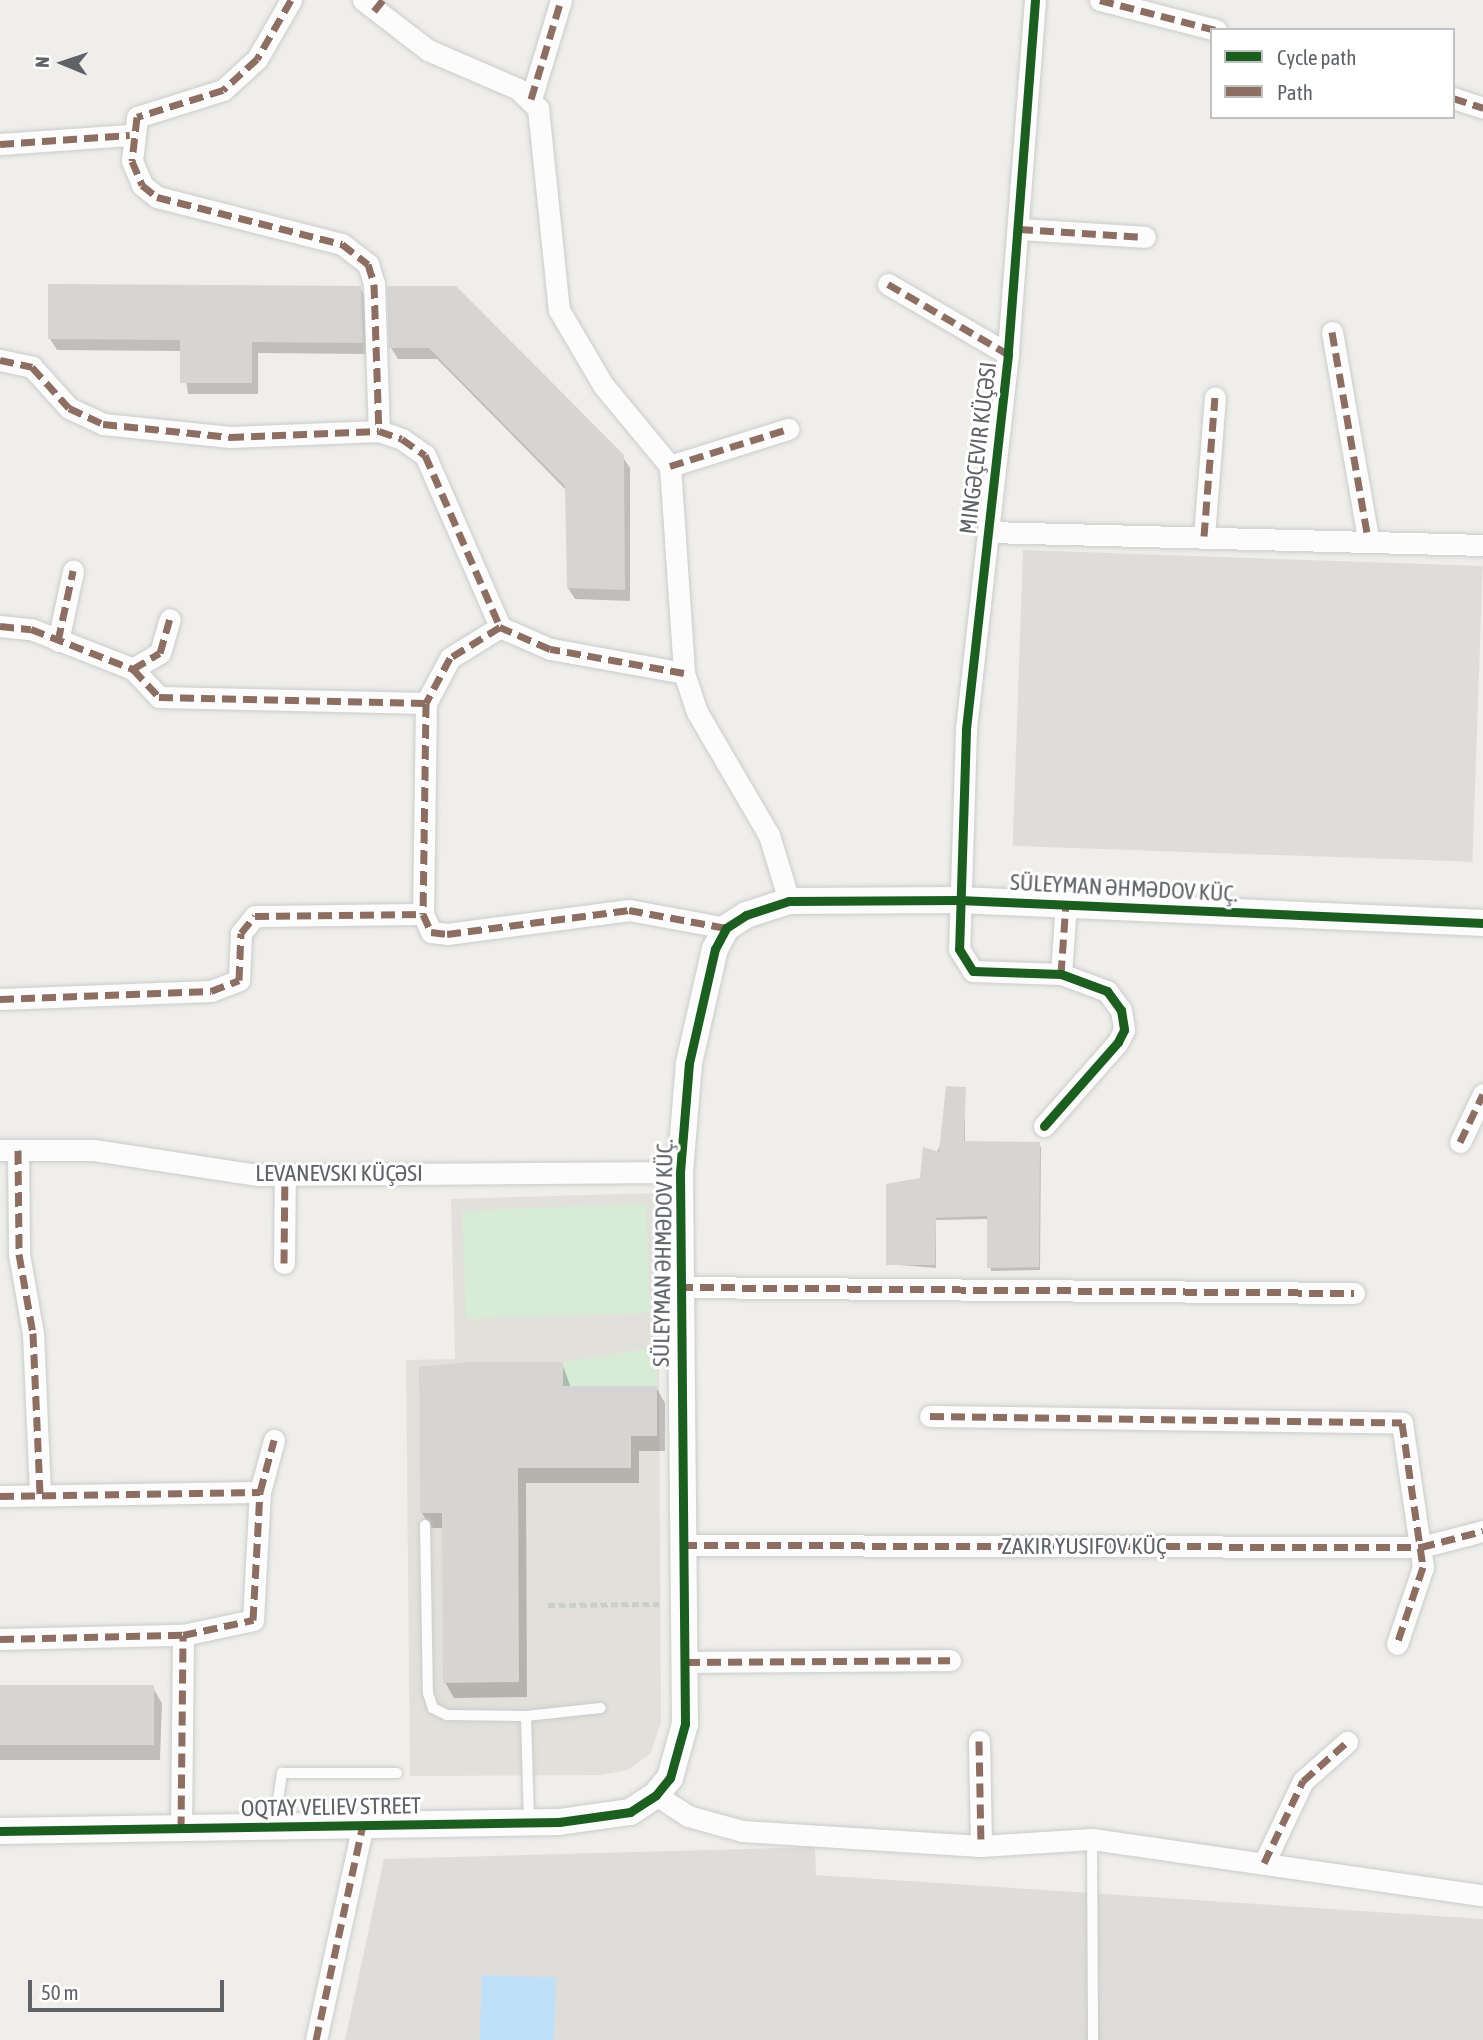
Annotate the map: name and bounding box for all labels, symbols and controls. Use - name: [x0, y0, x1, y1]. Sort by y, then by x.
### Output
- north arrow: [28, 28, 98, 98]
- legend: [1210, 28, 1455, 119]
- text: Cycle path: [1277, 45, 1356, 69]
- text: N: [31, 56, 53, 68]
- text: Path: [1277, 80, 1313, 104]
- street label: MINGƏÇEVIR KÜÇƏSI: [954, 360, 1002, 536]
- street label: SÜLEYMAN ƏHMƏDOV KÜÇ.: [1009, 868, 1239, 908]
- street label: SÜLEYMAN ƏHMƏDOV KÜÇ.: [647, 1139, 679, 1367]
- street label: LEVANEVSKI KÜÇƏSI: [255, 1159, 423, 1187]
- street label: ZAKIR YUSIFOV KÜÇ: [1002, 1532, 1166, 1560]
- street label: OQTAY VELIEV STREET: [241, 1792, 421, 1822]
- scale bar: [32, 1966, 228, 2010]
- text: 50 m: [41, 1980, 79, 2004]

